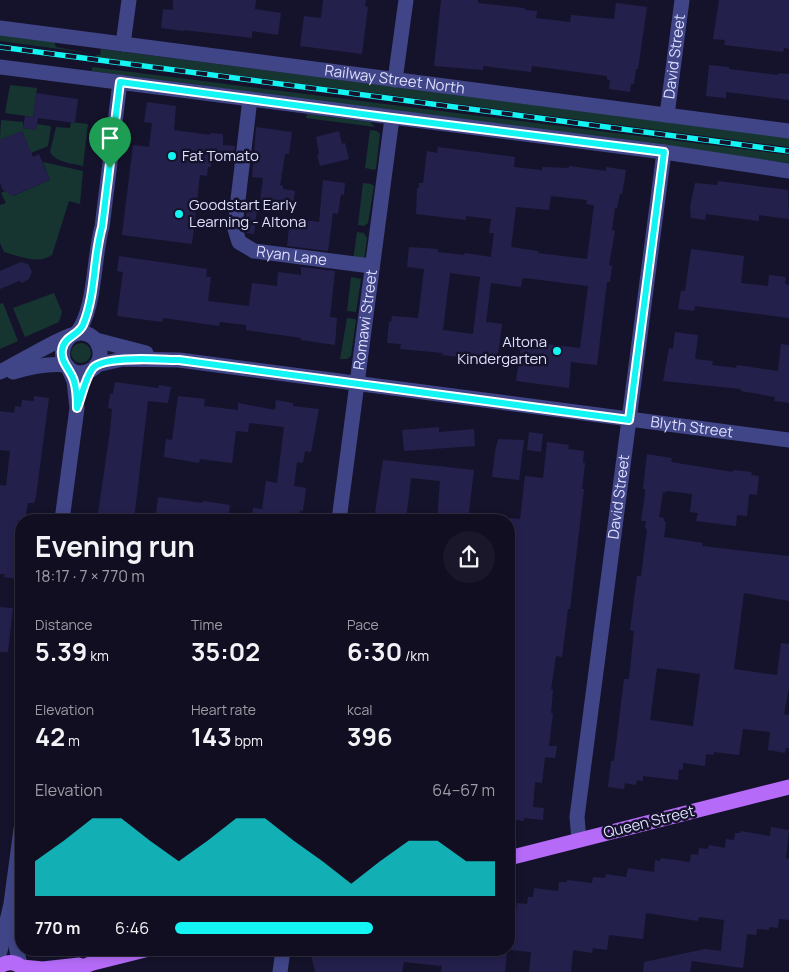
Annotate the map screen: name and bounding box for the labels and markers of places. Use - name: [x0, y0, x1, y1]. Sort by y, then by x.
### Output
- pin: [89, 117, 131, 168]
- place label: Fat Tomato: [182, 145, 259, 166]
- marker: Fat Tomato: [166, 150, 178, 162]
- place label: Goodstart Early Learning - Altona: [189, 194, 306, 232]
- marker: Goodstart Early Learning - Altona: [173, 208, 185, 220]
- place label: Altona Kindergarten: [457, 331, 547, 369]
- marker: Altona Kindergarten: [551, 345, 563, 357]

